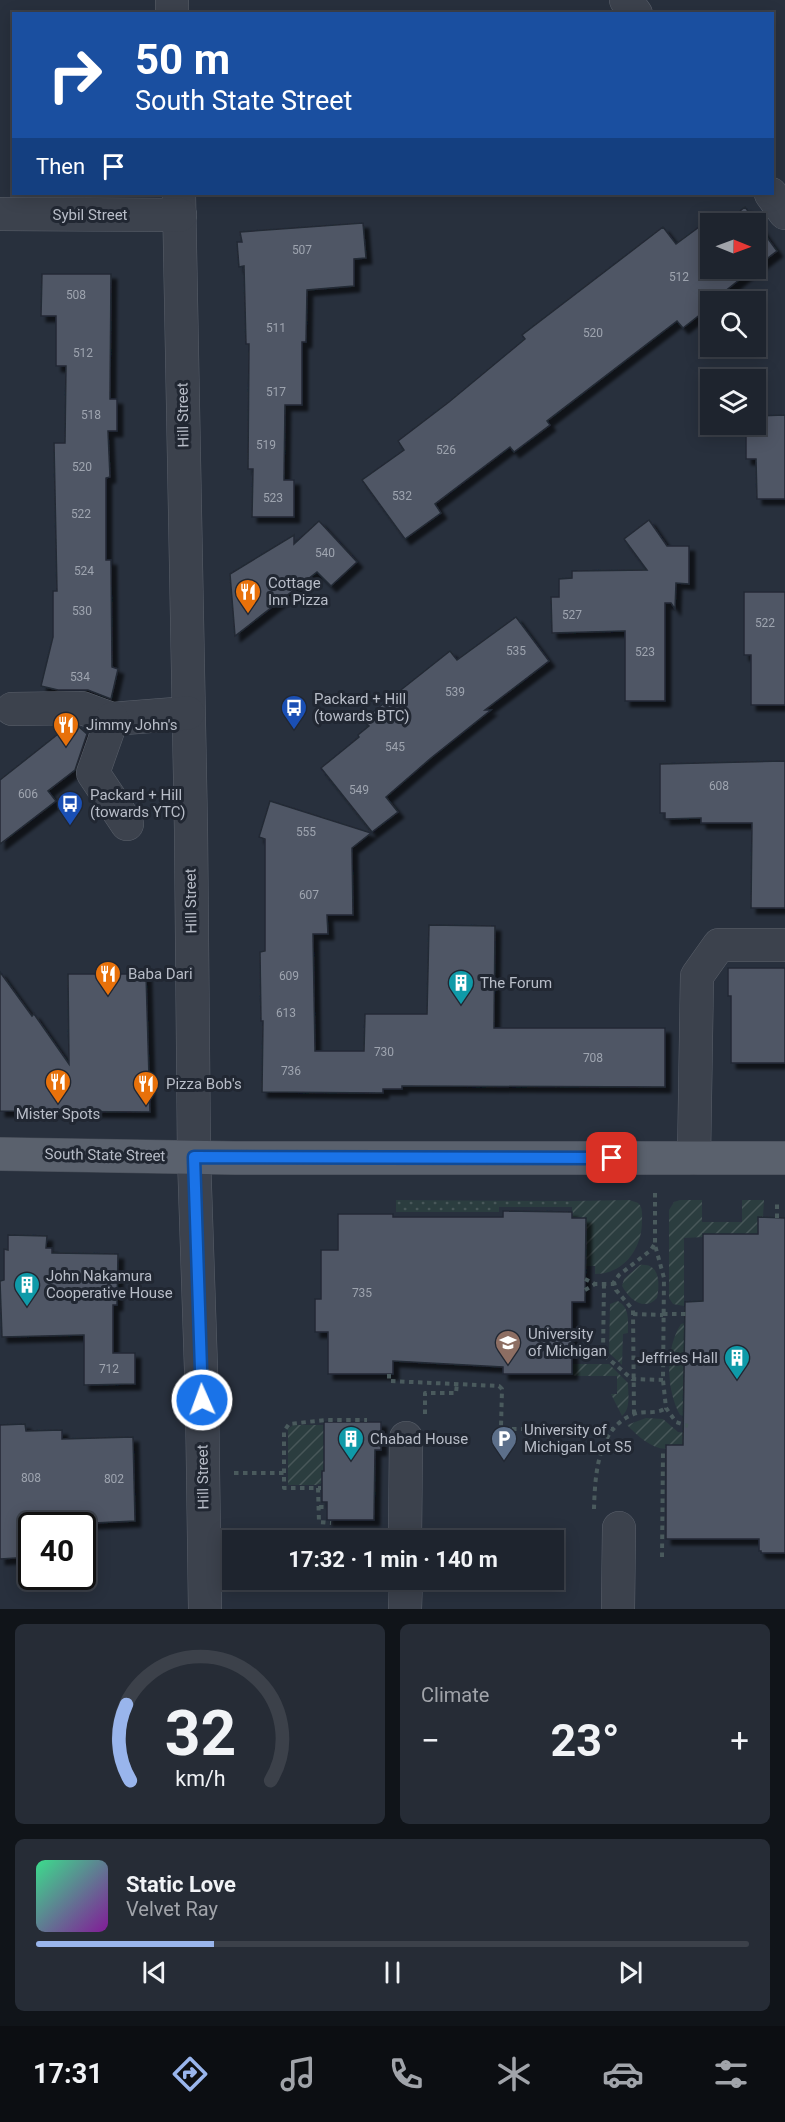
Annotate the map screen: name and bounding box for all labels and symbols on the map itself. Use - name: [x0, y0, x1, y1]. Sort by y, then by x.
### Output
- street label: Sybil Street: [52, 206, 128, 224]
- north arrow: [700, 213, 766, 279]
- house number: 507: [292, 243, 312, 257]
- house number: 512: [669, 270, 689, 284]
- house number: 508: [66, 288, 86, 302]
- house number: 511: [266, 321, 286, 335]
- house number: 520: [583, 326, 603, 340]
- house number: 512: [73, 346, 93, 360]
- street label: Hill Street: [173, 382, 193, 448]
- house number: 517: [266, 385, 286, 399]
- house number: 518: [81, 408, 101, 422]
- house number: 519: [256, 438, 276, 452]
- house number: 526: [436, 443, 456, 457]
- house number: 520: [72, 460, 92, 474]
- house number: 532: [392, 489, 412, 503]
- house number: 523: [263, 491, 283, 505]
- house number: 522: [71, 507, 91, 521]
- house number: 540: [315, 546, 335, 560]
- house number: 524: [74, 564, 94, 578]
- place label: Cottage Inn Pizza: [268, 574, 329, 609]
- restaurant icon: Cottage Inn Pizza: [233, 577, 263, 615]
- house number: 530: [72, 604, 92, 618]
- house number: 527: [562, 608, 582, 622]
- house number: 522: [755, 616, 775, 630]
- house number: 535: [506, 644, 526, 658]
- house number: 523: [635, 645, 655, 659]
- house number: 534: [70, 670, 90, 684]
- house number: 539: [445, 685, 465, 699]
- place label: Packard + Hill (towards BTC): [314, 690, 409, 725]
- bus stop icon: Packard + Hill (towards BTC): [279, 693, 309, 731]
- restaurant icon: Jimmy John's: [51, 710, 81, 748]
- place label: Jimmy John's: [86, 716, 177, 734]
- house number: 545: [385, 740, 405, 754]
- house number: 608: [709, 779, 729, 793]
- house number: 549: [349, 783, 369, 797]
- place label: Packard + Hill (towards YTC): [90, 786, 185, 821]
- house number: 606: [18, 787, 38, 801]
- bus stop icon: Packard + Hill (towards YTC): [55, 789, 85, 827]
- house number: 555: [296, 825, 316, 839]
- street label: Hill Street: [181, 868, 201, 934]
- house number: 607: [299, 888, 319, 902]
- restaurant icon: Baba Dari: [93, 959, 123, 997]
- place label: Baba Dari: [128, 965, 193, 983]
- building icon: The Forum: [446, 968, 476, 1006]
- house number: 609: [279, 969, 299, 983]
- place label: The Forum: [480, 974, 552, 992]
- house number: 613: [276, 1006, 296, 1020]
- house number: 730: [374, 1045, 394, 1059]
- house number: 708: [583, 1051, 603, 1065]
- house number: 736: [281, 1064, 301, 1078]
- restaurant icon: Mister Spots: [43, 1067, 73, 1105]
- restaurant icon: Pizza Bob's: [131, 1069, 161, 1107]
- place label: Pizza Bob's: [166, 1075, 242, 1093]
- place label: Mister Spots: [16, 1105, 100, 1123]
- pin: [586, 1132, 637, 1183]
- street label: South State Street: [44, 1145, 166, 1165]
- place label: John Nakamura Cooperative House: [46, 1267, 173, 1302]
- building icon: John Nakamura Cooperative House: [12, 1270, 42, 1308]
- house number: 735: [352, 1286, 372, 1300]
- place label: University of Michigan: [528, 1325, 607, 1360]
- school or university icon: University of Michigan: [493, 1328, 523, 1366]
- building icon: Jeffries Hall: [722, 1343, 752, 1381]
- place label: Jeffries Hall: [637, 1349, 718, 1367]
- house number: 712: [99, 1362, 119, 1376]
- position arrow: [170, 1368, 234, 1432]
- place label: University of Michigan Lot S5: [524, 1421, 632, 1456]
- building icon: Chabad House: [336, 1424, 366, 1462]
- parking icon: University of Michigan Lot S5: [489, 1424, 519, 1462]
- place label: Chabad House: [370, 1430, 468, 1448]
- street label: Hill Street: [193, 1444, 213, 1510]
- house number: 808: [21, 1471, 41, 1485]
- house number: 802: [104, 1472, 124, 1486]
- speed limit sign: 40: [18, 1512, 96, 1590]

